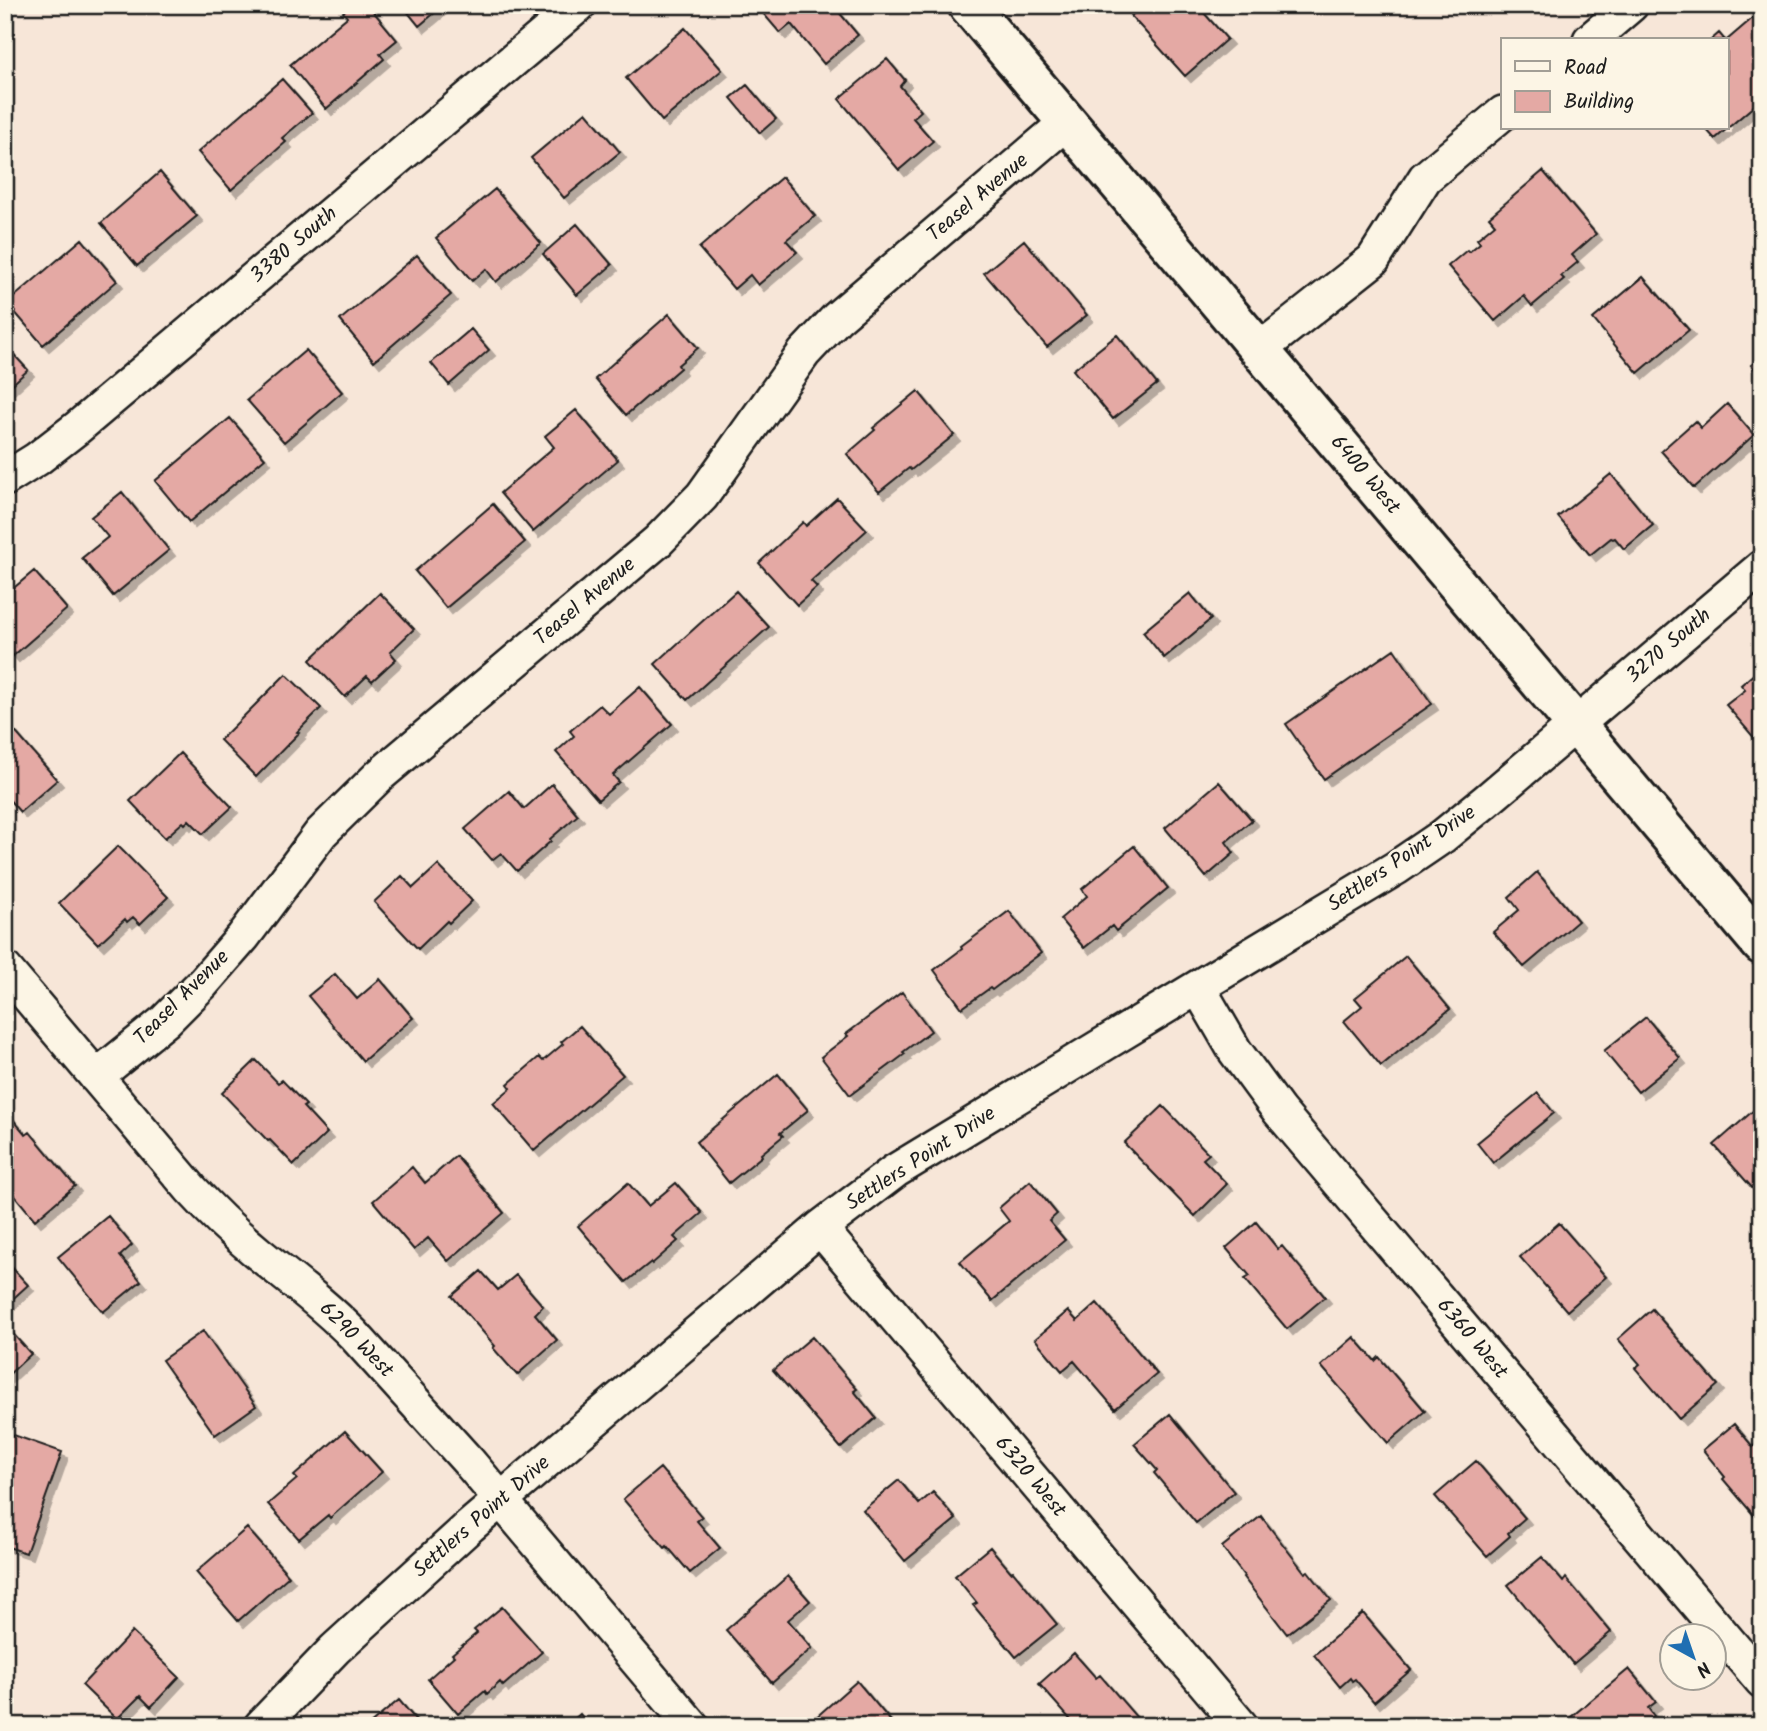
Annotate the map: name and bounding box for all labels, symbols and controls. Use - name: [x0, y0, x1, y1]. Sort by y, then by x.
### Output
- legend: [1501, 38, 1728, 130]
- text: Road: [1564, 52, 1607, 85]
- text: Building: [1564, 86, 1634, 119]
- street label: Teasel Avenue: [920, 145, 1037, 251]
- street label: 3380 South: [243, 198, 345, 292]
- street label: 6400 West: [1322, 428, 1409, 523]
- street label: Teasel Avenue: [527, 549, 644, 655]
- street label: 3270 South: [1619, 600, 1719, 692]
- street label: Settlers Point Drive: [1321, 797, 1483, 921]
- street label: Teasel Avenue: [126, 942, 238, 1054]
- street label: Settlers Point Drive: [839, 1098, 1003, 1220]
- street label: 6360 West: [1428, 1291, 1516, 1388]
- street label: 6290 West: [311, 1294, 402, 1387]
- street label: 6320 West: [986, 1429, 1075, 1526]
- street label: Settlers Point Drive: [406, 1447, 559, 1586]
- north arrow: [1658, 1622, 1728, 1692]
- text: N: [1688, 1653, 1717, 1684]

